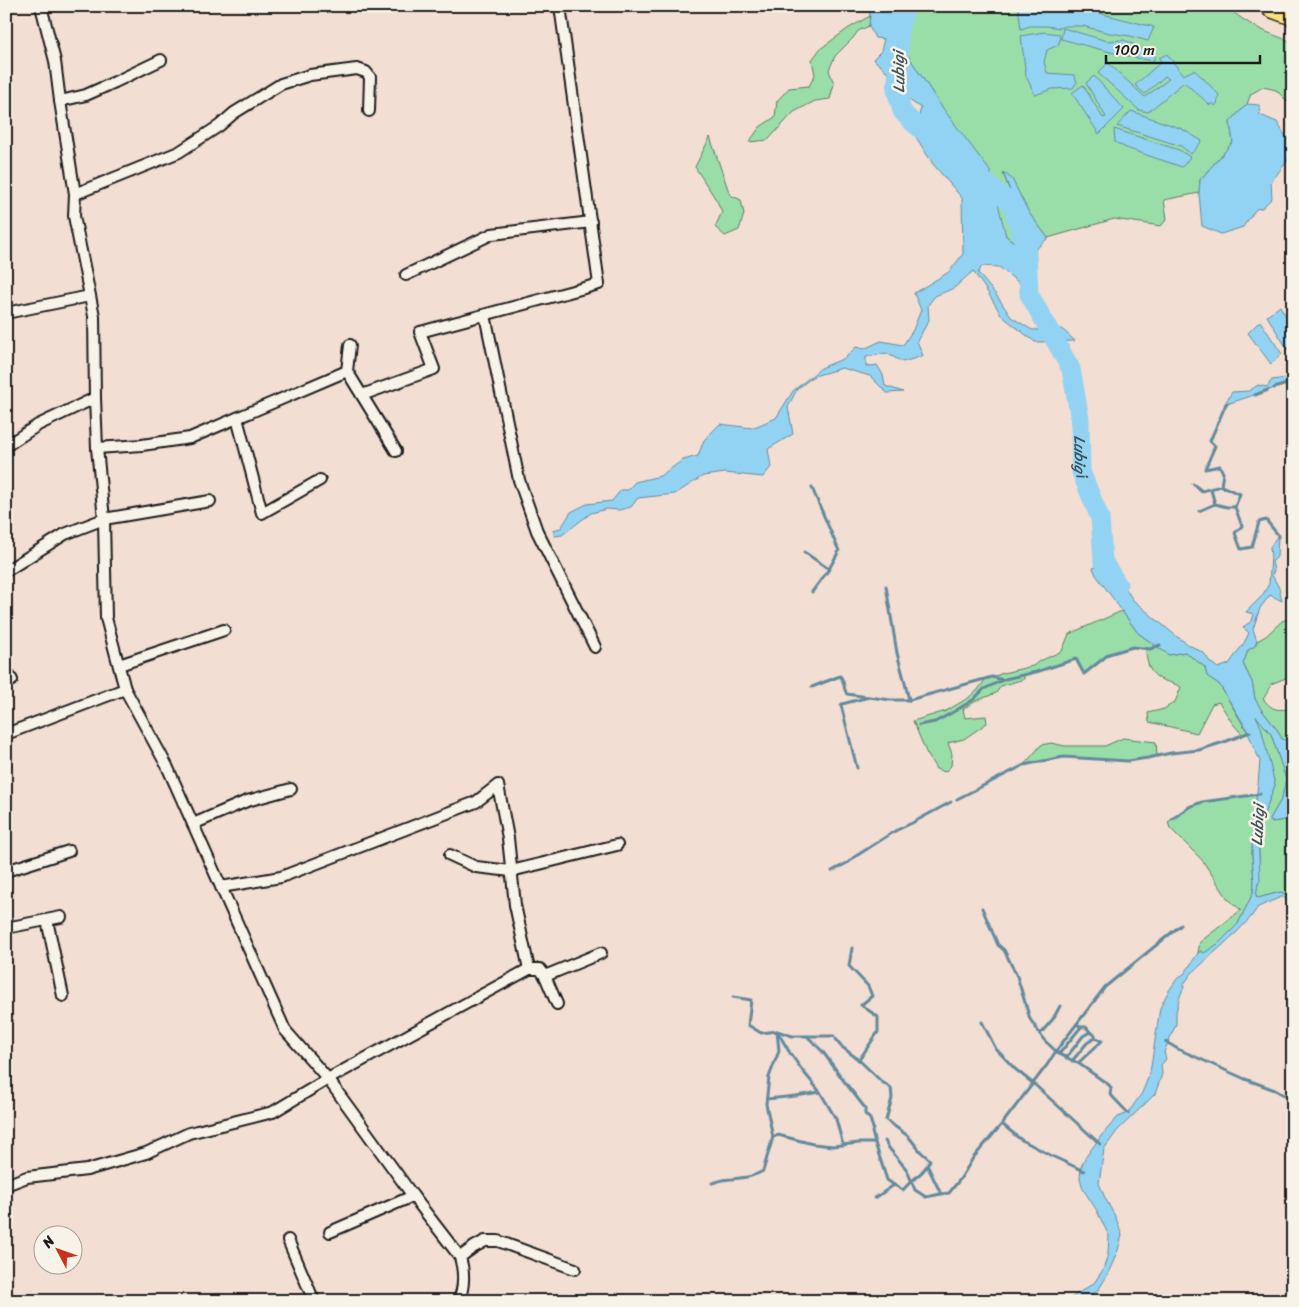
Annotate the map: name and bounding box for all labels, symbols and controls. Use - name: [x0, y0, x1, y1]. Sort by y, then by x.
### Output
- scale bar: [1106, 32, 1260, 64]
- text: 100 m: [1114, 37, 1155, 63]
- water label: Lubigi: [884, 47, 913, 93]
- water label: Lubigi: [1065, 435, 1097, 486]
- water label: Lubigi: [1242, 800, 1273, 847]
- north arrow: [32, 1224, 82, 1274]
- text: N: [35, 1230, 61, 1254]

